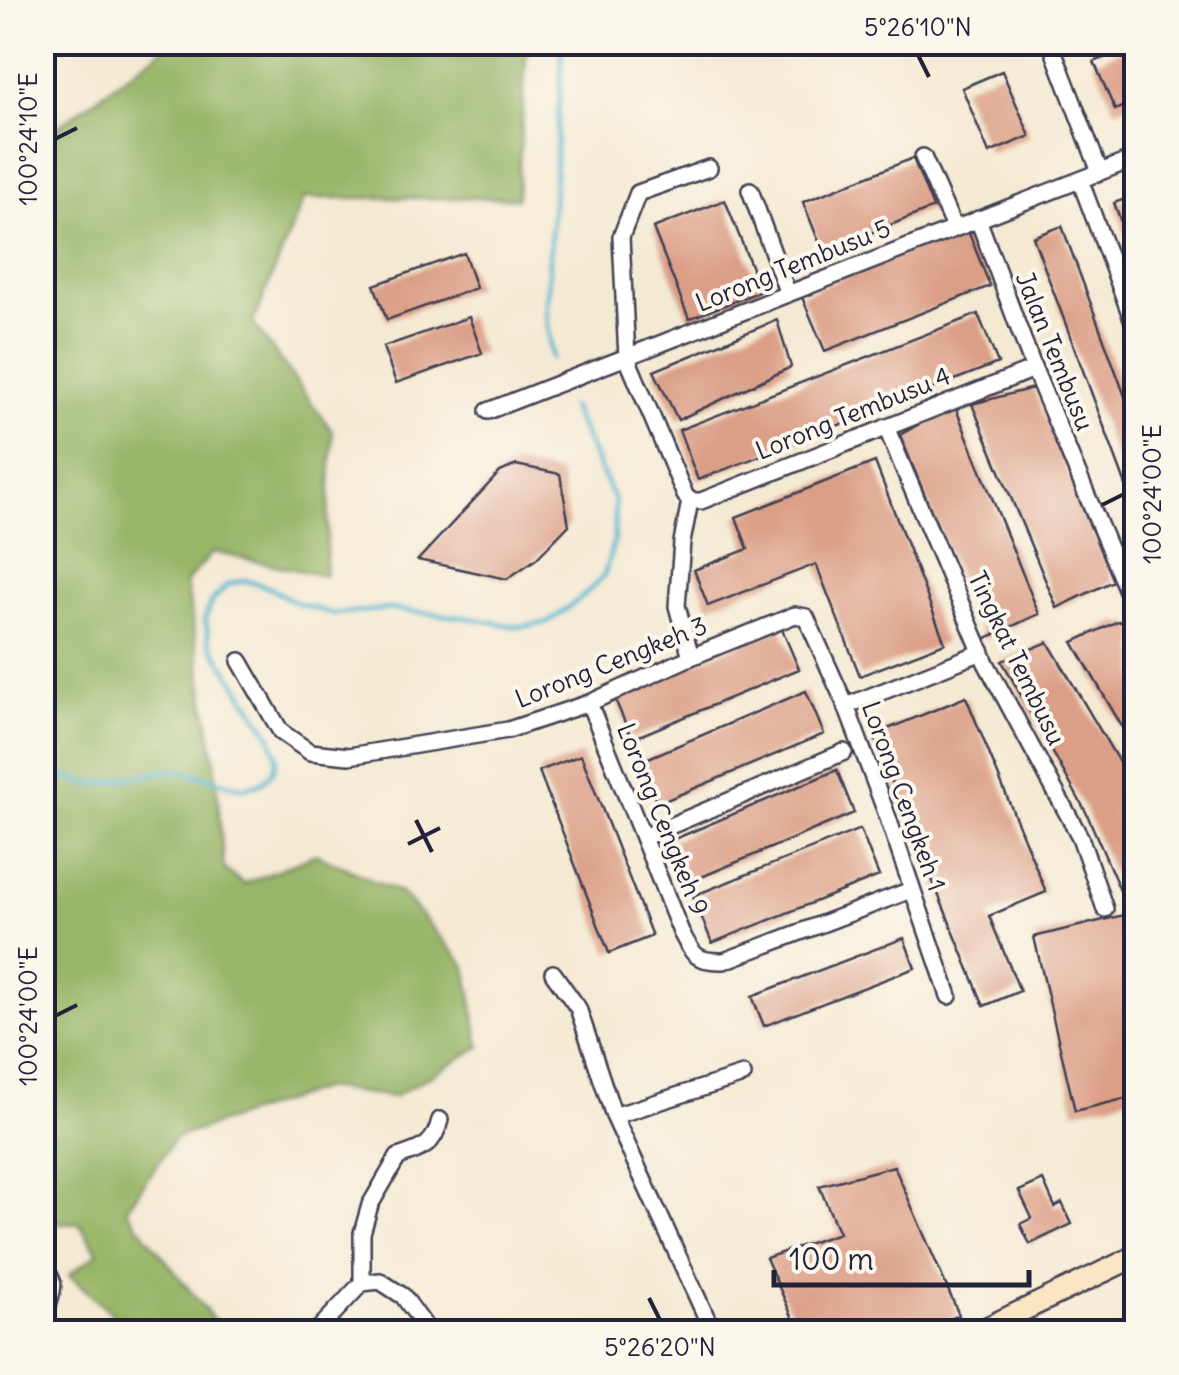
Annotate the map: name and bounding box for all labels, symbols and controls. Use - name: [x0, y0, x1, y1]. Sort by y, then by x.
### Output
- text: 5°26'10"N: [864, 11, 972, 43]
- text: 100°24'10"E: [12, 72, 44, 206]
- street label: Lorong Tembusu 5: [691, 211, 895, 319]
- street label: Jalan Tembusu: [1009, 267, 1101, 435]
- street label: Lorong Tembusu 4: [751, 359, 955, 467]
- text: 100°24'00"E: [1136, 424, 1168, 564]
- street label: Tingkat Tembusu: [961, 566, 1073, 750]
- street label: Lorong Cengkeh 3: [510, 609, 712, 715]
- street label: Lorong Cengkeh 1: [855, 697, 953, 895]
- street label: Lorong Cengkeh 9: [610, 718, 716, 920]
- text: 100°24'00"E: [12, 946, 44, 1086]
- scale bar: [774, 1225, 1029, 1287]
- text: 100 m: [789, 1240, 874, 1278]
- text: 5°26'20"N: [604, 1331, 716, 1363]

